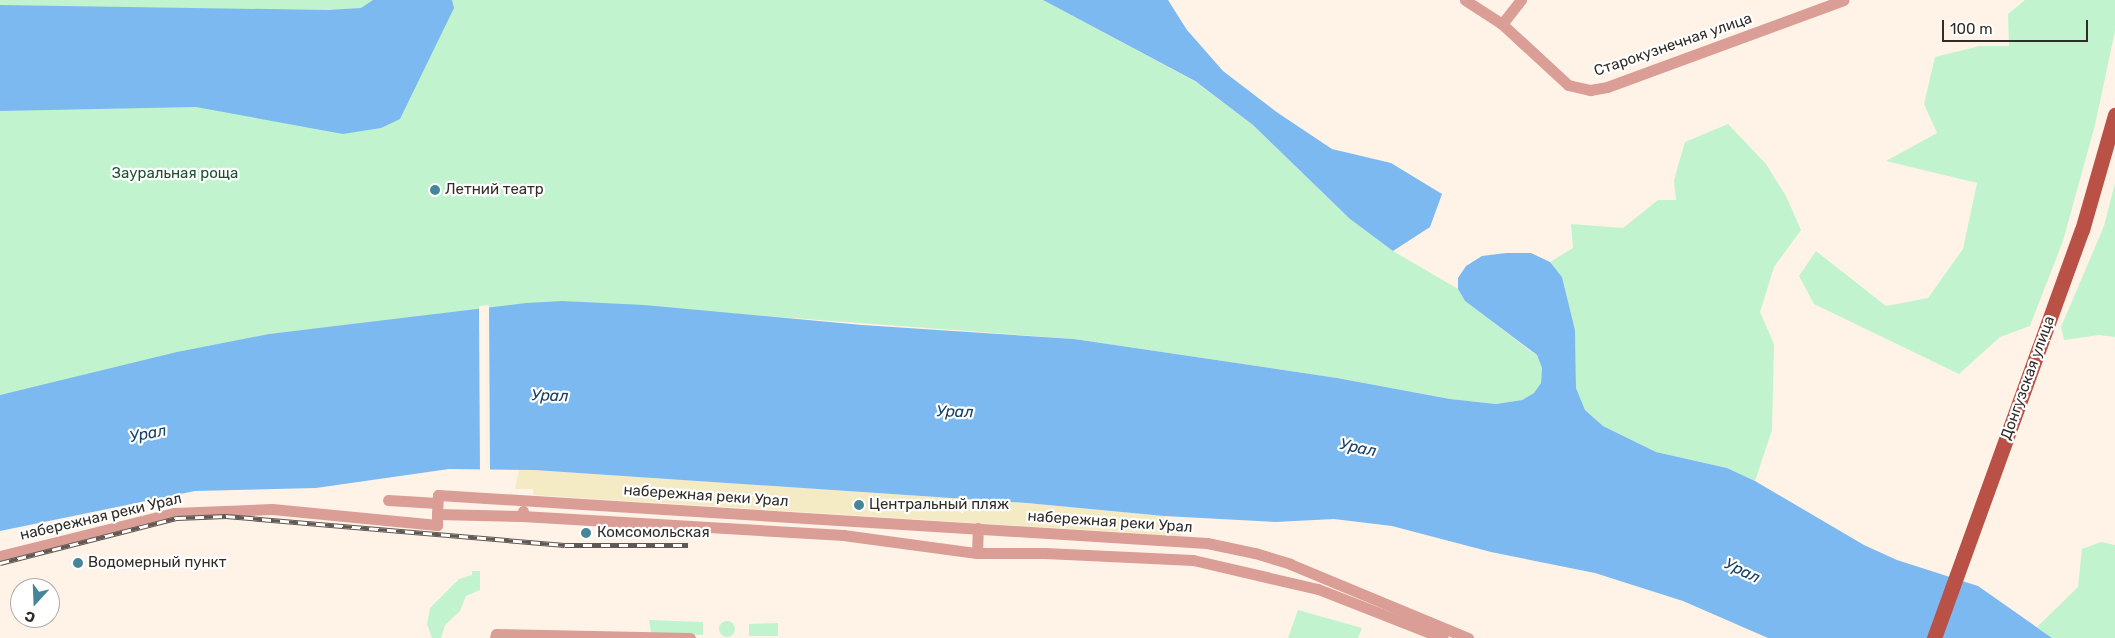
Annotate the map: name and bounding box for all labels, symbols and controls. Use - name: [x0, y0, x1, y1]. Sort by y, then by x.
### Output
- street label: Старокузнечная улица: [1592, 10, 1754, 80]
- scale bar: [1945, 10, 2091, 42]
- text: 100 m: [1950, 20, 1992, 38]
- park label: Зауральная роща: [112, 165, 238, 183]
- place label: Летний театр: [445, 181, 544, 199]
- marker: Летний театр: [429, 184, 441, 196]
- street label: Донгузская улица: [1997, 314, 2059, 442]
- water label: Урал: [531, 386, 569, 406]
- water label: Урал: [936, 402, 974, 422]
- water label: Урал: [128, 421, 168, 447]
- water label: Урал: [1338, 435, 1378, 461]
- street label: набережная реки Урал: [623, 481, 789, 511]
- street label: набережная реки Урал: [18, 490, 184, 544]
- place label: Центральный пляж: [869, 496, 1009, 514]
- marker: Центральный пляж: [853, 499, 865, 511]
- street label: набережная реки Урал: [1027, 507, 1193, 537]
- place label: Комсомольская: [597, 524, 710, 542]
- marker: Комсомольская: [579, 526, 593, 540]
- place label: Водомерный пункт: [88, 554, 226, 572]
- water label: Урал: [1721, 554, 1763, 588]
- marker: Водомерный пункт: [72, 557, 84, 569]
- north arrow: [10, 578, 60, 628]
- text: С: [23, 607, 38, 626]

